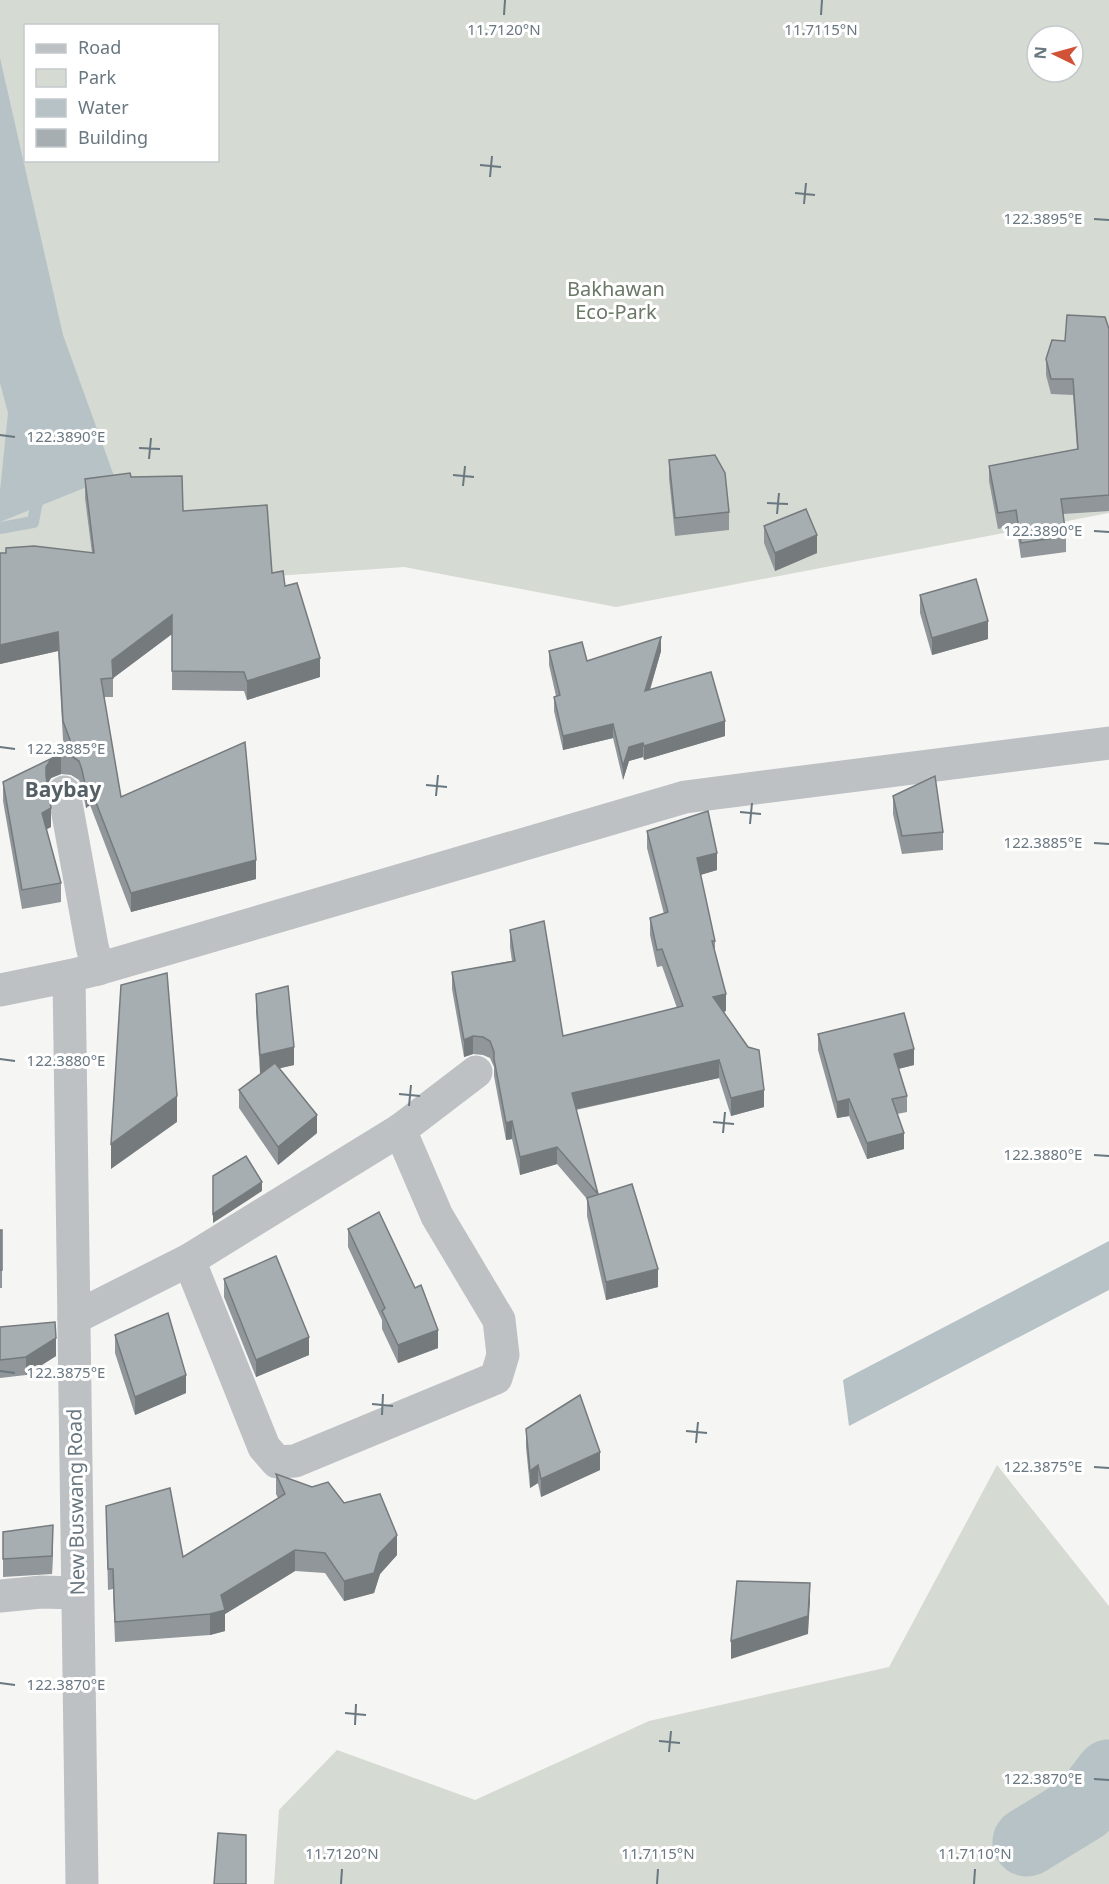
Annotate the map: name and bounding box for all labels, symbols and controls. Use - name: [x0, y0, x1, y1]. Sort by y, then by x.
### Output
- text: 11.7120°N: [467, 19, 541, 39]
- text: 11.7115°N: [784, 19, 858, 39]
- legend: [24, 24, 219, 162]
- north arrow: [1025, 24, 1085, 84]
- text: Road: [78, 35, 121, 59]
- text: N: [1029, 45, 1052, 60]
- text: Park: [78, 65, 116, 89]
- text: Water: [78, 95, 129, 119]
- text: Building: [78, 125, 148, 149]
- text: 122.3895°E: [1004, 208, 1082, 228]
- park label: Bakhawan Eco-Park: [567, 275, 665, 325]
- text: 122.3890°E: [27, 426, 105, 446]
- text: 122.3890°E: [1004, 520, 1082, 540]
- text: 122.3885°E: [27, 738, 105, 758]
- district label: Baybay: [25, 775, 101, 803]
- text: 122.3885°E: [1004, 832, 1082, 852]
- text: 122.3880°E: [27, 1050, 105, 1070]
- text: 122.3880°E: [1004, 1144, 1082, 1164]
- text: 122.3875°E: [27, 1362, 105, 1382]
- street label: New Buswang Road: [60, 1408, 91, 1596]
- text: 122.3875°E: [1004, 1456, 1082, 1476]
- text: 122.3870°E: [27, 1674, 105, 1694]
- text: 122.3870°E: [1004, 1768, 1082, 1788]
- text: 11.7120°N: [305, 1843, 379, 1863]
- text: 11.7115°N: [621, 1843, 695, 1863]
- text: 11.7110°N: [938, 1843, 1012, 1863]

